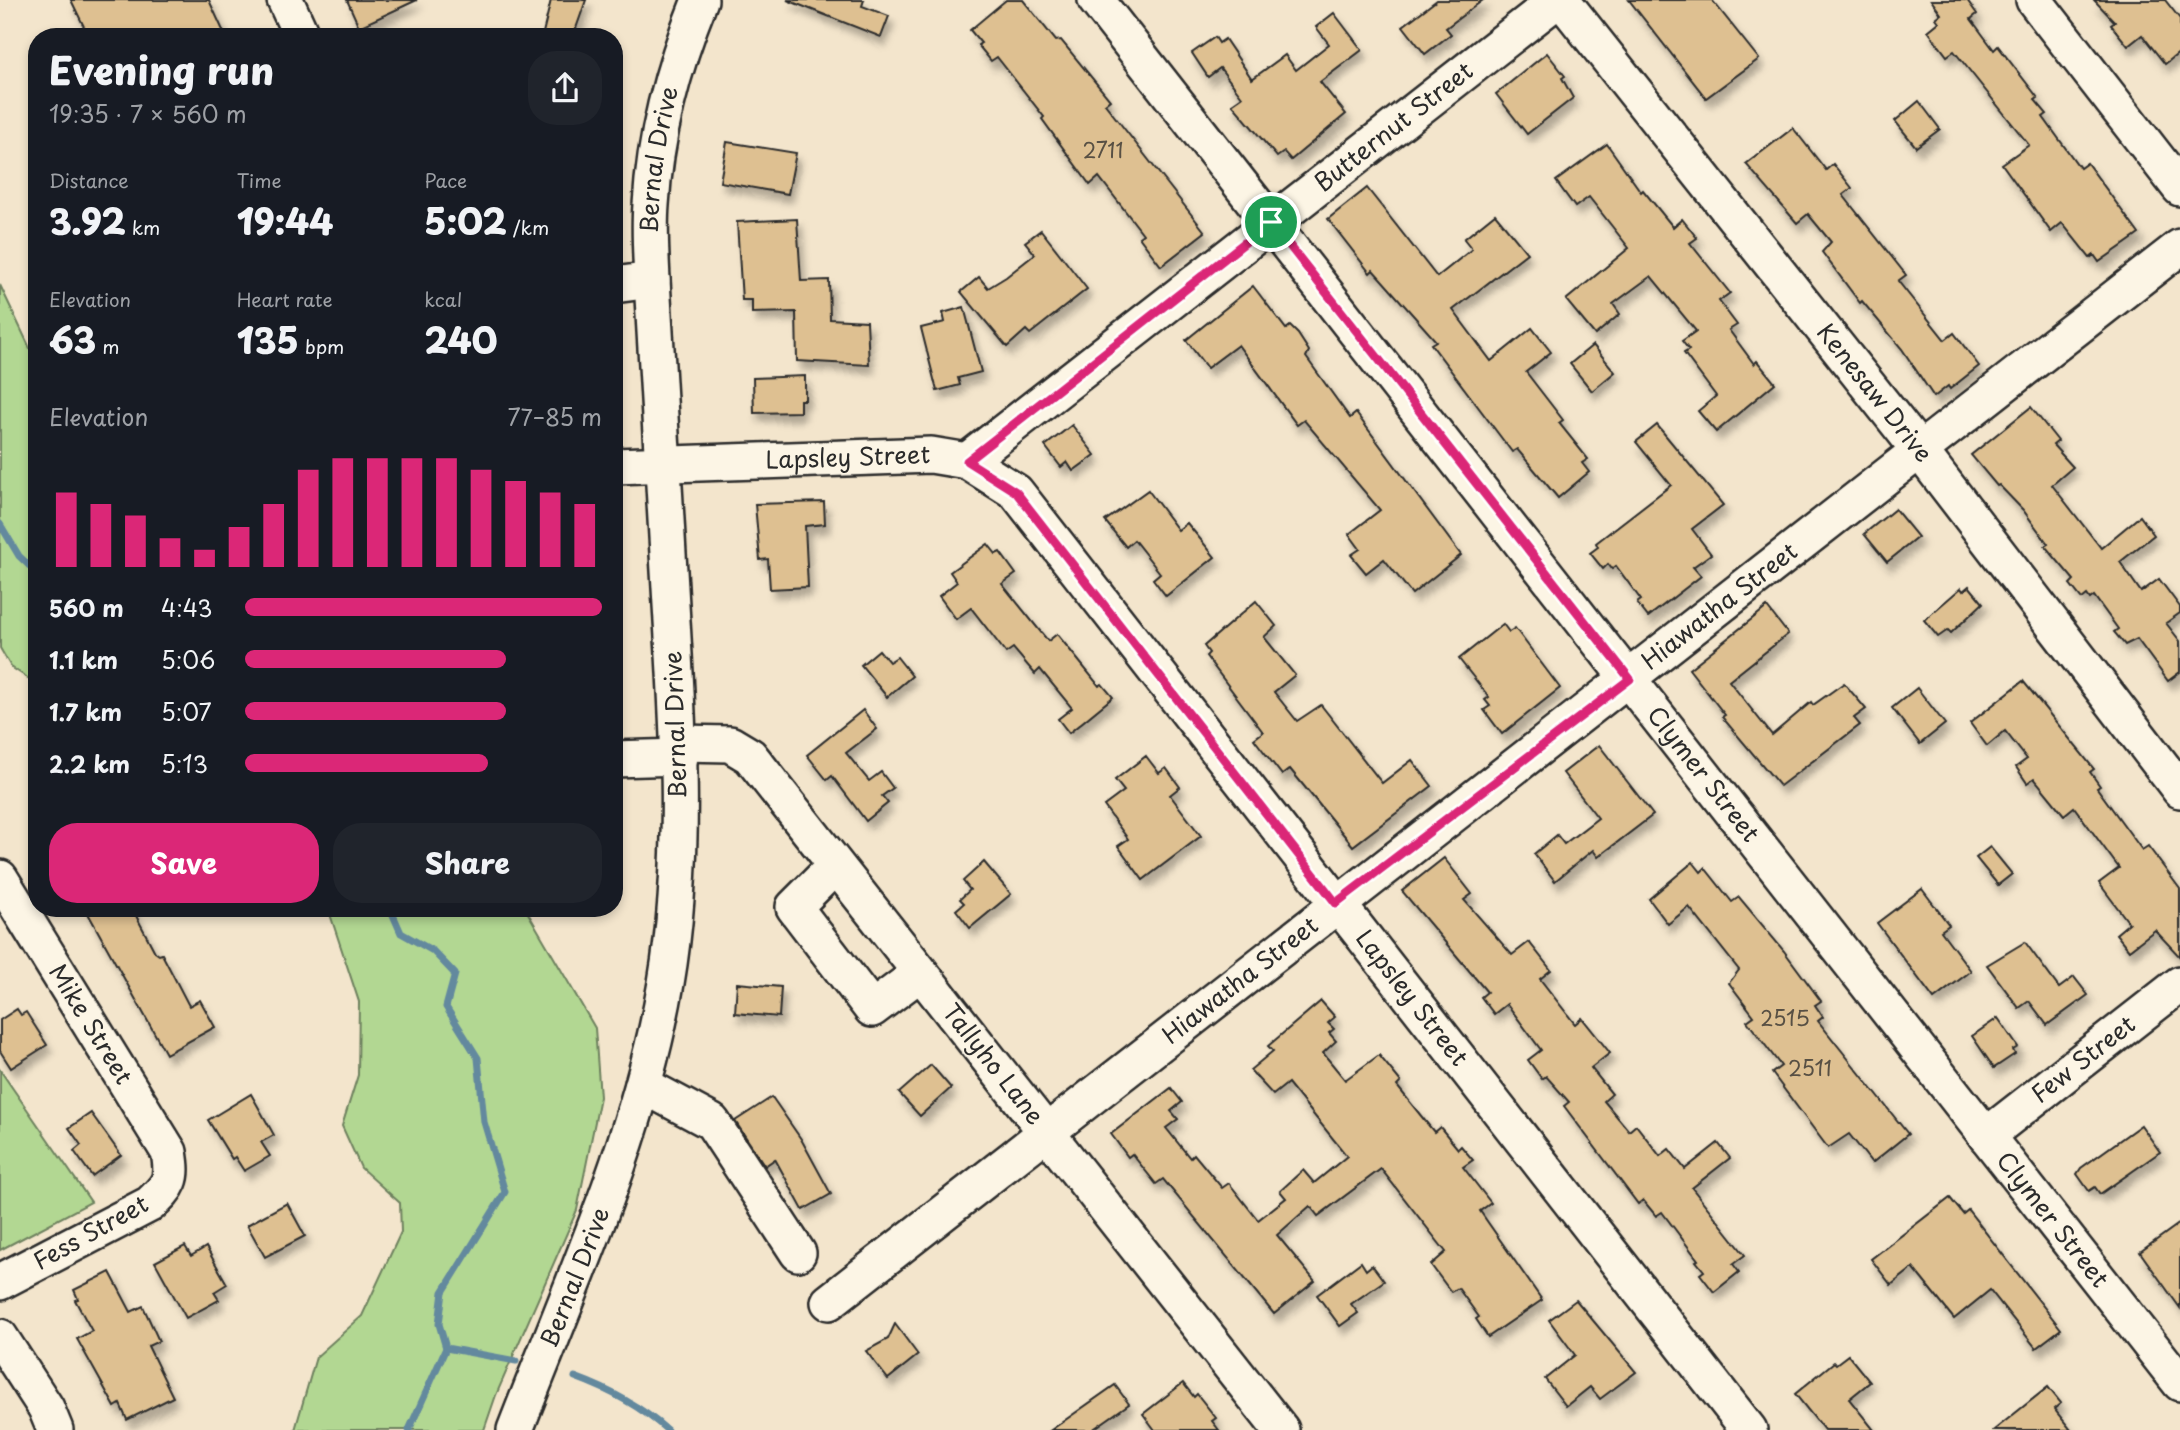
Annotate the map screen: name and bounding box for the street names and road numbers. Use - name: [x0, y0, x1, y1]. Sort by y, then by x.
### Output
- street label: Butternut Street: [1306, 52, 1480, 199]
- street label: Bernal Drive: [630, 82, 686, 234]
- street label: Kenesaw Drive: [1809, 315, 1942, 469]
- street label: Lapsley Street: [765, 435, 931, 477]
- street label: Hiawatha Street: [1633, 533, 1804, 677]
- street label: Bernal Drive: [653, 650, 695, 800]
- street label: Clymer Street: [1640, 697, 1770, 849]
- street label: Hiawatha Street: [1154, 907, 1325, 1052]
- street label: Lapsley Street: [1348, 921, 1478, 1073]
- street label: Mike Street: [41, 956, 143, 1090]
- street label: Tallyho Lane: [935, 995, 1054, 1132]
- street label: Few Street: [2023, 1005, 2142, 1110]
- street label: Clymer Street: [1989, 1143, 2119, 1295]
- street label: Fess Street: [26, 1185, 154, 1278]
- street label: Bernal Drive: [530, 1201, 617, 1353]

